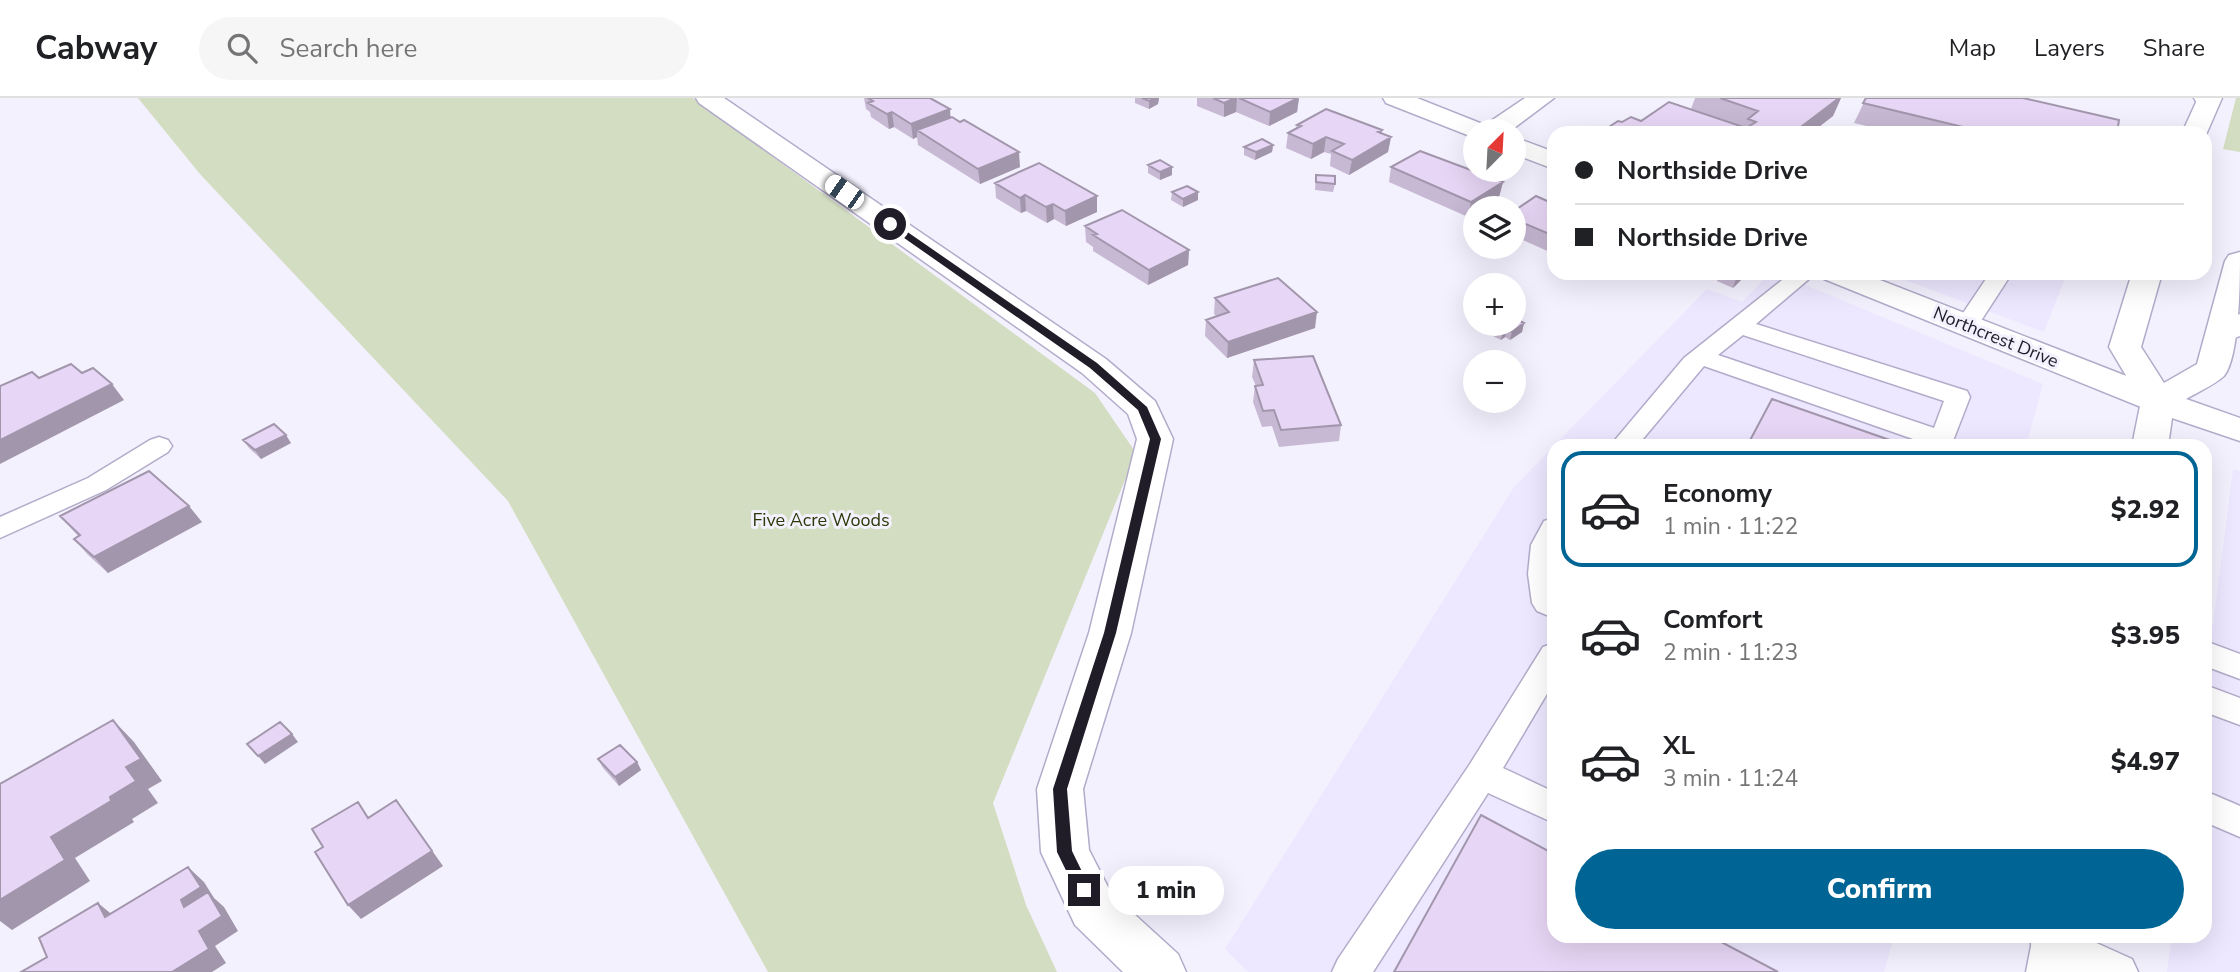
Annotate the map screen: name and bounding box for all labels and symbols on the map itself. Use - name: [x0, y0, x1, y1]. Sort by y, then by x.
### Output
- north arrow: [1463, 119, 1526, 182]
- car: [821, 171, 868, 213]
- route start: [874, 208, 906, 240]
- street label: Northcrest Drive: [1930, 301, 2062, 373]
- park label: Five Acre Woods: [752, 508, 890, 532]
- callout: 1 min: [1108, 866, 1224, 914]
- route end: [1068, 874, 1100, 906]

